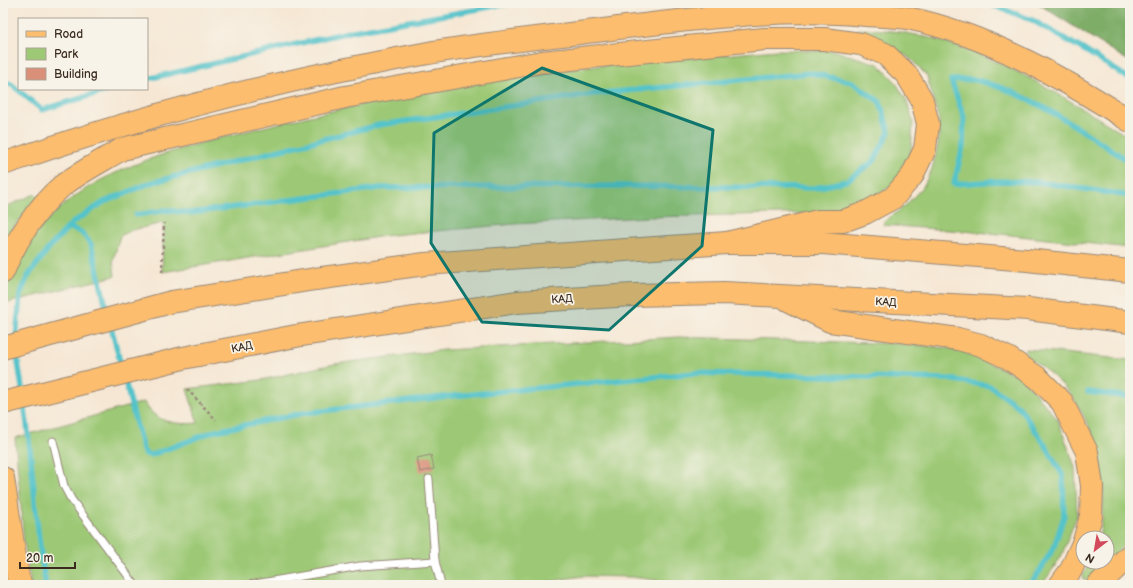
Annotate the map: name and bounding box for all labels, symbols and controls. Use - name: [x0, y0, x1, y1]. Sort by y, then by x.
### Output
- legend: [18, 18, 148, 90]
- text: Road: [54, 27, 83, 42]
- text: Park: [54, 47, 78, 62]
- text: Building: [54, 67, 98, 82]
- street label: КАД: [551, 292, 573, 306]
- street label: КАД: [875, 295, 897, 309]
- street label: КАД: [230, 339, 254, 355]
- north arrow: [1075, 530, 1115, 570]
- scale bar: [20, 544, 75, 570]
- text: N: [1083, 550, 1097, 566]
- text: 20 m: [26, 551, 53, 566]

